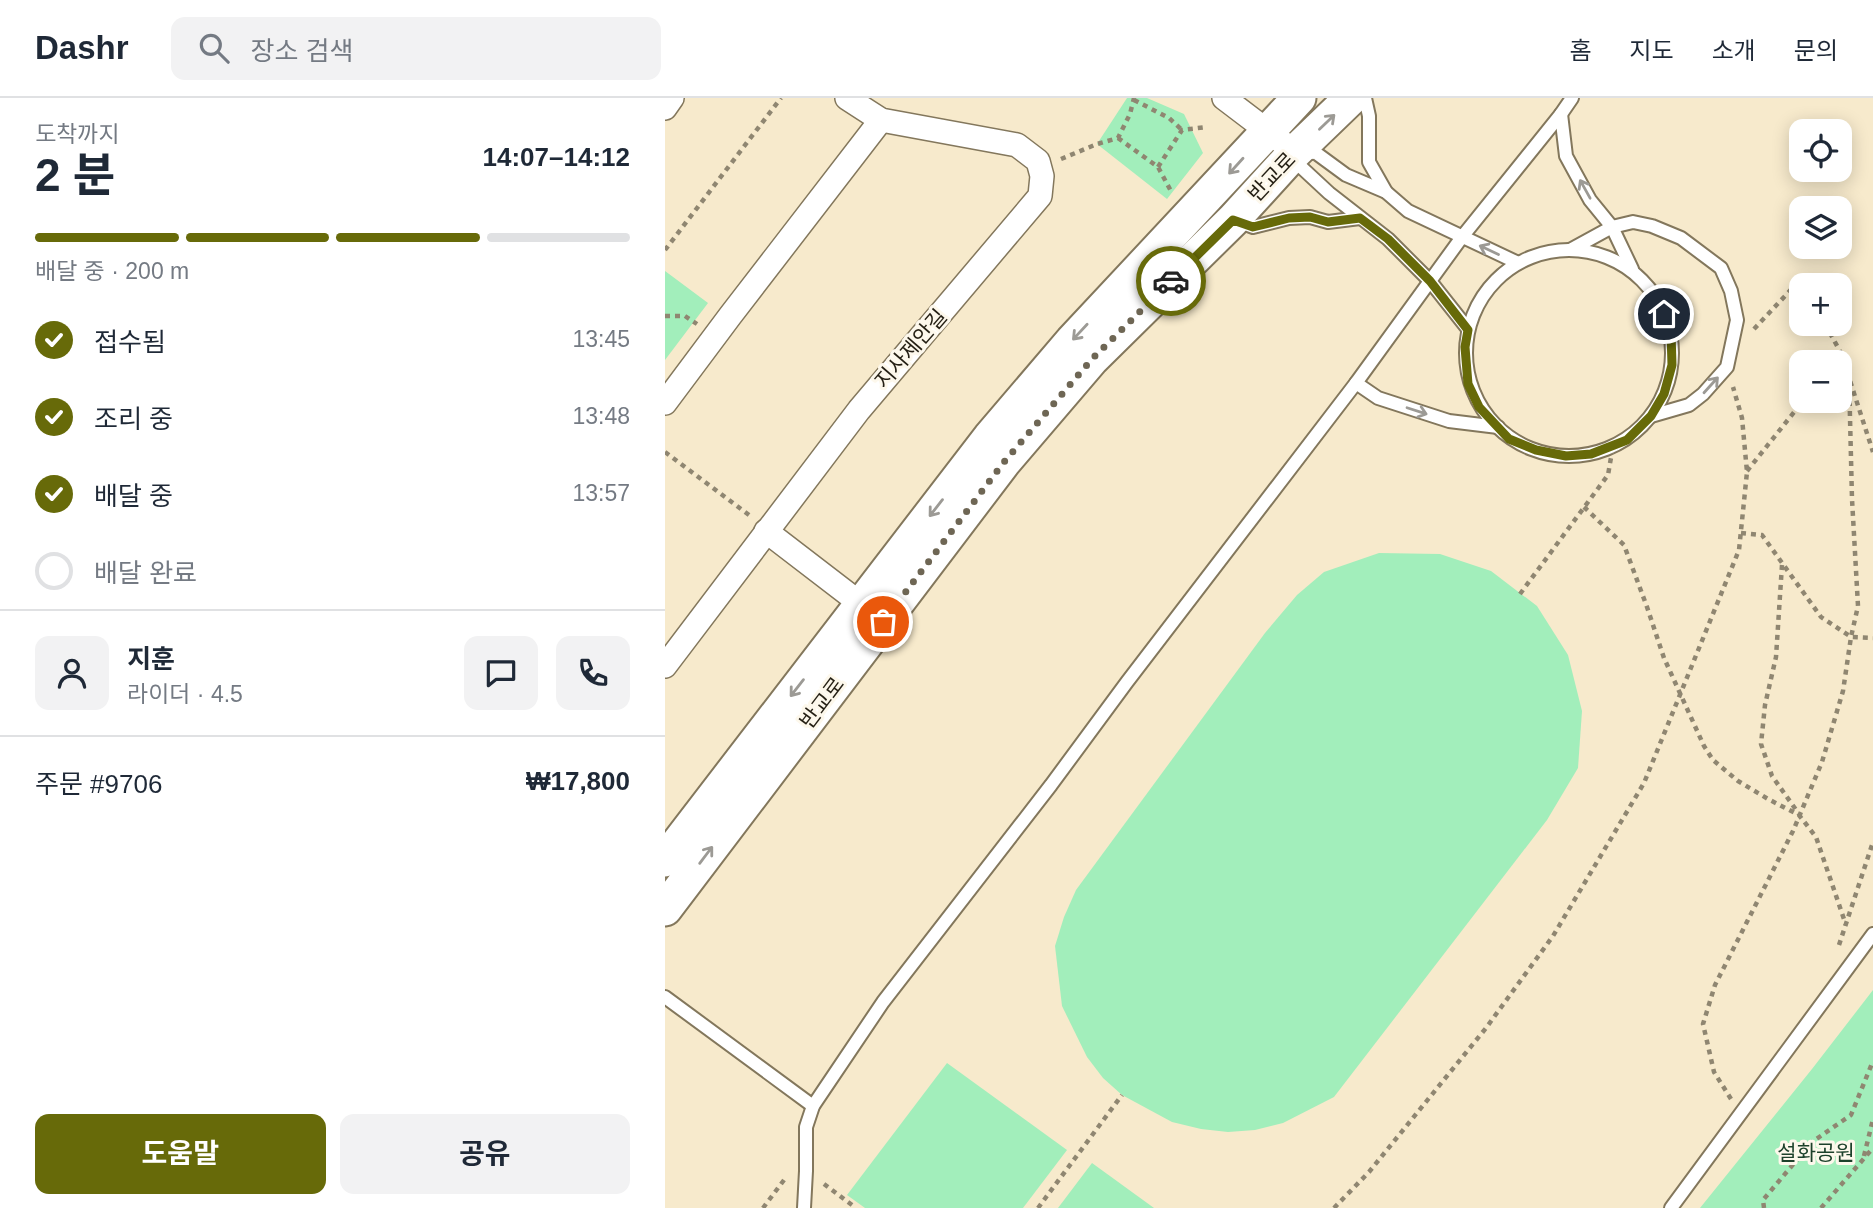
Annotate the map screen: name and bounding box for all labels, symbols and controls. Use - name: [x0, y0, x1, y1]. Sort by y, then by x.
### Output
- search box: [171, 17, 661, 80]
- text: Dashr: [35, 29, 129, 66]
- icon: search: [195, 29, 233, 67]
- text: 장소 검색: [251, 36, 353, 66]
- text: 홈: [1569, 37, 1591, 64]
- text: 지도: [1629, 37, 1674, 64]
- text: 소개: [1712, 37, 1756, 64]
- text: 문의: [1794, 37, 1838, 64]
- one-way arrow: [1318, 113, 1335, 130]
- map controls: [1789, 119, 1852, 413]
- button: locate: [1789, 119, 1852, 182]
- text: 도착까지: [35, 121, 120, 147]
- text: 14:07–14:12: [483, 142, 630, 172]
- street label: 반교로: [1243, 148, 1300, 206]
- text: 2 분: [35, 149, 116, 201]
- one-way arrow: [1227, 157, 1244, 174]
- one-way arrow: [1578, 180, 1592, 200]
- button: layers: [1789, 196, 1852, 259]
- one-way arrow: [1479, 243, 1500, 256]
- courier: [1136, 246, 1206, 316]
- text: 배달 중 · 200 m: [35, 258, 189, 284]
- icon: car: [1152, 262, 1190, 300]
- button: +: [1789, 273, 1852, 336]
- pin: [1634, 284, 1694, 344]
- icon: home: [1645, 295, 1683, 333]
- street label: 지사제안길: [870, 305, 951, 393]
- icon: check: [35, 321, 73, 359]
- one-way arrow: [1072, 323, 1089, 340]
- text: 13:45: [572, 326, 630, 352]
- text: 접수됨: [94, 327, 166, 357]
- button: −: [1789, 350, 1852, 413]
- one-way arrow: [1702, 377, 1718, 395]
- icon: check: [35, 398, 73, 436]
- text: 13:48: [572, 403, 630, 429]
- text: 조리 중: [94, 404, 173, 434]
- one-way arrow: [1406, 405, 1428, 418]
- icon: check: [35, 475, 73, 513]
- text: 13:57: [572, 480, 630, 506]
- text: 배달 중: [94, 481, 173, 511]
- one-way arrow: [928, 498, 943, 516]
- text: 배달 완료: [94, 558, 197, 588]
- pin: [853, 592, 913, 652]
- icon: bag: [864, 603, 902, 641]
- button: person: [35, 636, 109, 710]
- button: chat: [464, 636, 538, 710]
- button: phone: [556, 636, 630, 710]
- text: 지훈: [127, 644, 175, 674]
- street label: 반교로: [795, 673, 848, 733]
- one-way arrow: [789, 678, 804, 697]
- text: 라이더 · 4.5: [127, 681, 243, 707]
- text: ₩17,800: [526, 766, 630, 796]
- text: 주문 #9706: [35, 769, 162, 799]
- one-way arrow: [699, 846, 714, 865]
- button: 도움말: [35, 1114, 326, 1194]
- button: 공유: [340, 1114, 630, 1194]
- park label: 설화공원: [1777, 1141, 1855, 1164]

